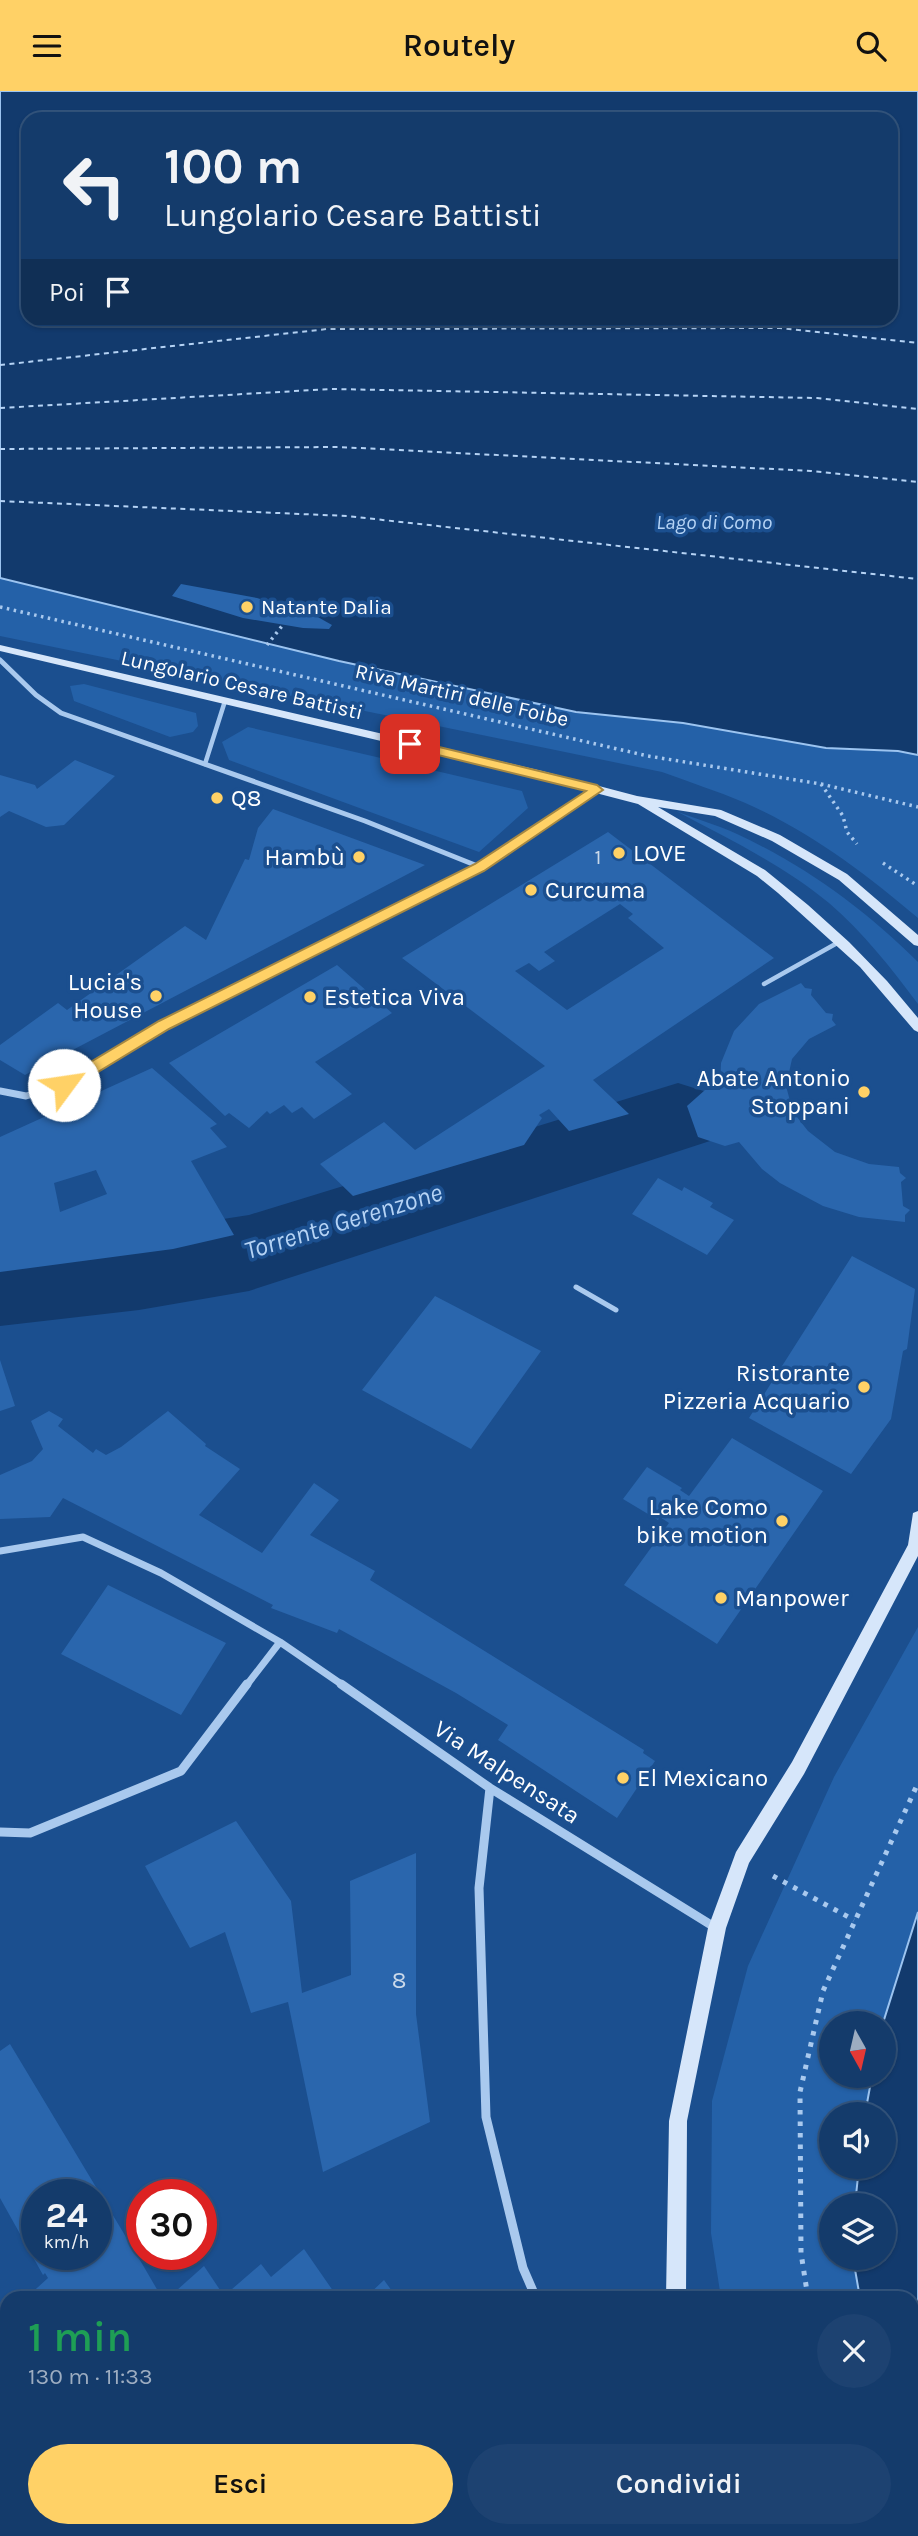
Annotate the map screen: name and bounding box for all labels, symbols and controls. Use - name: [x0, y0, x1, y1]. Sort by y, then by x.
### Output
- icon: menu: [28, 27, 66, 65]
- text: Routely: [403, 27, 515, 64]
- icon: search: [852, 27, 890, 65]
- text: 100 m: [164, 138, 302, 195]
- icon: left: [49, 140, 140, 231]
- text: Lungolario Cesare Battisti: [164, 197, 542, 234]
- icon: arrive: [99, 273, 137, 311]
- text: Poi: [49, 277, 85, 308]
- water label: Lago di Como: [656, 510, 773, 534]
- place label: Natante Dalia: [261, 595, 392, 619]
- marker: Natante Dalia: [239, 599, 255, 615]
- street label: Lungolario Cesare Battisti: [119, 645, 365, 725]
- street label: Riva Martiri delle Foibe: [353, 659, 571, 731]
- pin: [380, 714, 440, 774]
- icon: arrive: [391, 725, 429, 763]
- place label: Q8: [231, 784, 261, 812]
- marker: Q8: [209, 790, 225, 806]
- place label: LOVE: [633, 839, 687, 867]
- place label: Hambù: [265, 843, 345, 871]
- house number: 1: [595, 845, 601, 869]
- marker: LOVE: [611, 845, 627, 861]
- marker: Hambù: [351, 849, 367, 865]
- place label: Curcuma: [545, 876, 646, 904]
- marker: Curcuma: [523, 882, 539, 898]
- place label: Lucia's House: [68, 968, 142, 1024]
- place label: Estetica Viva: [324, 983, 465, 1011]
- marker: Lucia's House: [148, 988, 164, 1004]
- marker: Estetica Viva: [302, 989, 318, 1005]
- position arrow: [27, 1048, 101, 1122]
- place label: Abate Antonio Stoppani: [697, 1064, 850, 1120]
- marker: Abate Antonio Stoppani: [856, 1084, 872, 1100]
- water label: Torrente Gerenzone: [240, 1177, 446, 1266]
- place label: Ristorante Pizzeria Acquario: [663, 1359, 850, 1415]
- marker: Ristorante Pizzeria Acquario: [856, 1379, 872, 1395]
- place label: Lake Como bike motion: [636, 1493, 768, 1549]
- marker: Lake Como bike motion: [774, 1513, 790, 1529]
- place label: Manpower: [735, 1584, 849, 1612]
- marker: Manpower: [713, 1590, 729, 1606]
- street label: Via Malpensata: [429, 1714, 585, 1830]
- place label: El Mexicano: [637, 1764, 768, 1792]
- marker: El Mexicano: [615, 1770, 631, 1786]
- house number: 8: [392, 1966, 406, 1994]
- north arrow: [819, 2011, 896, 2088]
- map controls: [819, 2011, 896, 2270]
- button: sound: [819, 2102, 896, 2179]
- speed limit sign: 30: [126, 2179, 217, 2270]
- button: layers: [819, 2193, 896, 2270]
- text: 24: [46, 2195, 88, 2236]
- text: km/h: [44, 2231, 89, 2253]
- text: 1 min: [28, 2312, 132, 2362]
- button: close: [817, 2314, 891, 2388]
- text: 130 m · 11:33: [28, 2363, 153, 2390]
- button: Esci: [28, 2444, 453, 2524]
- button: Condividi: [467, 2444, 891, 2524]

